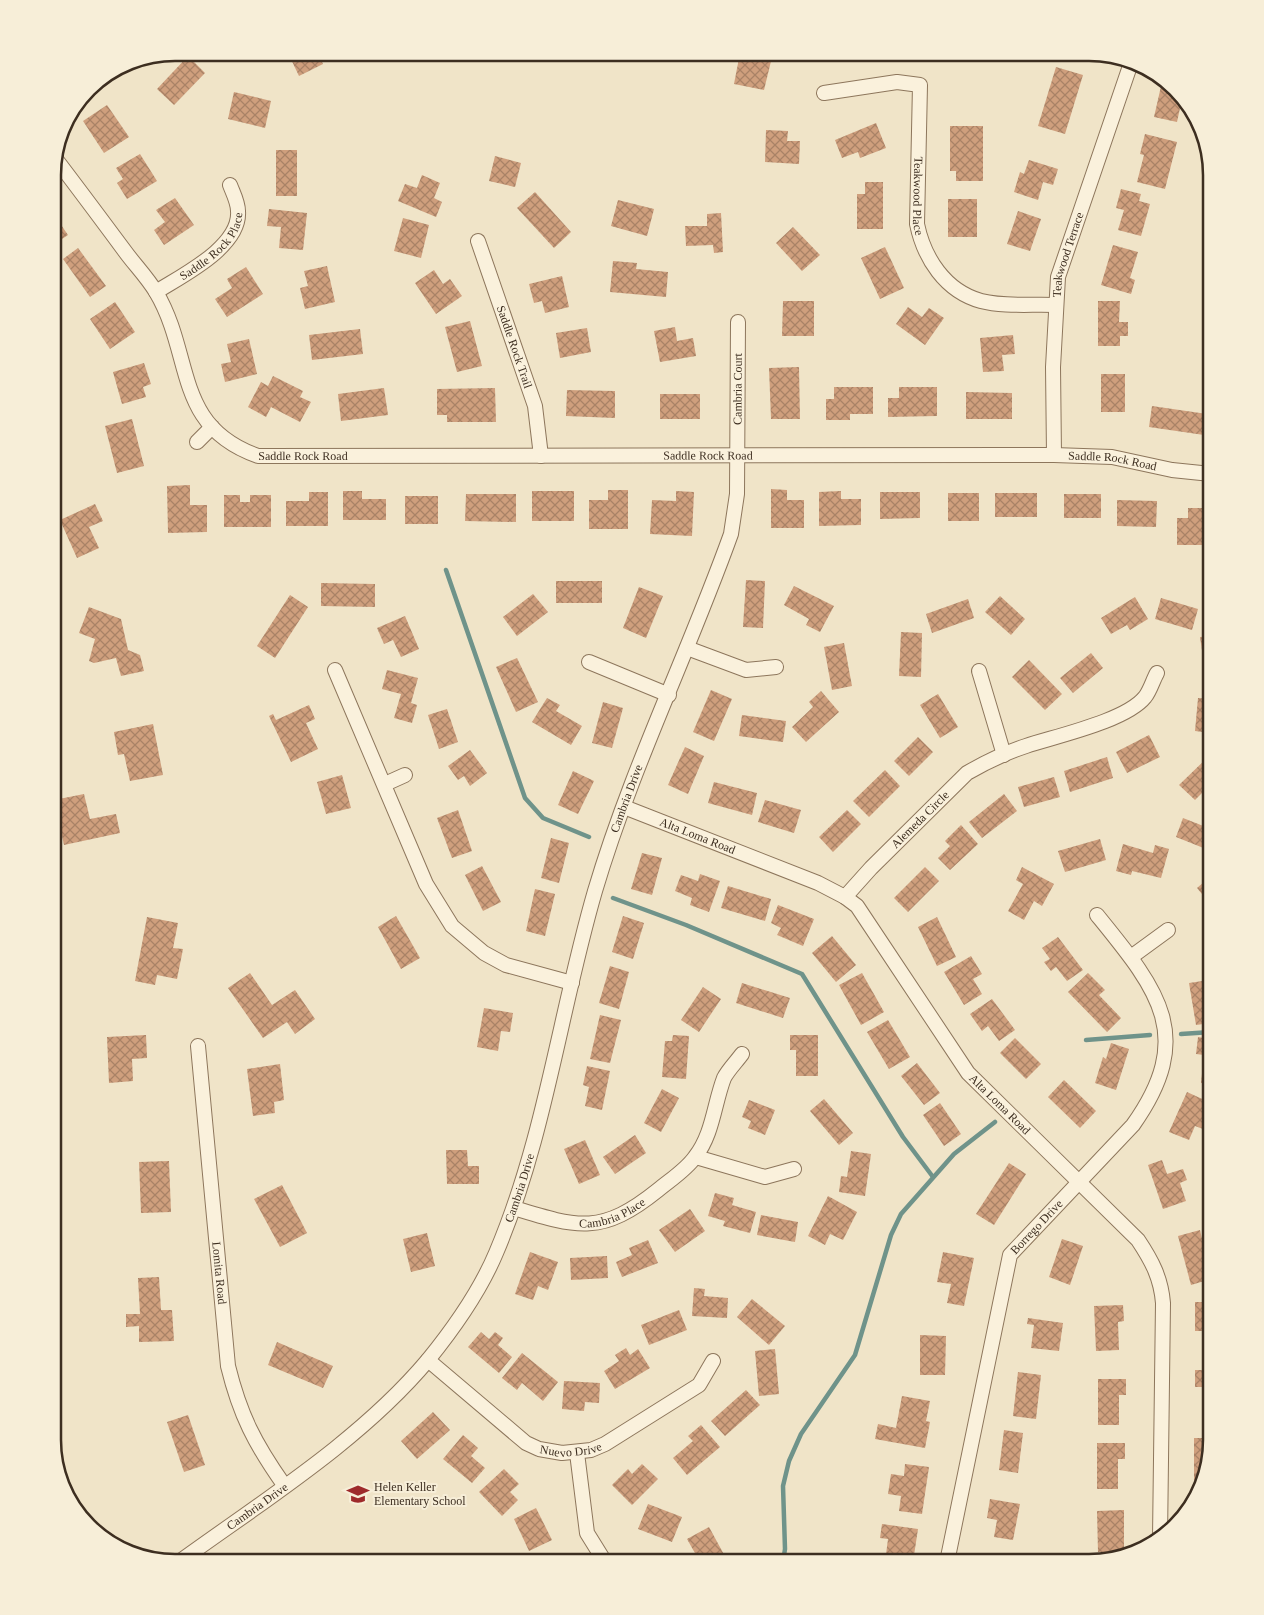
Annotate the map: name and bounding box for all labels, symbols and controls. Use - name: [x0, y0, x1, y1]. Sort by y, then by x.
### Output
- street label: Teakwood Place: [910, 156, 926, 237]
- street label: Teakwood Terrace: [1050, 210, 1087, 298]
- street label: Saddle Rock Place: [177, 212, 245, 283]
- street label: Saddle Rock Trail: [494, 304, 536, 391]
- street label: Cambria Court: [730, 352, 745, 425]
- street label: Saddle Rock Road: [663, 448, 753, 462]
- street label: Saddle Rock Road: [1068, 448, 1158, 473]
- street label: Saddle Rock Road: [258, 449, 348, 463]
- street label: Cambria Drive: [607, 763, 645, 835]
- street label: Alemeda Circle: [888, 788, 952, 851]
- street label: Alta Loma Road: [658, 815, 737, 857]
- street label: Alta Loma Road: [966, 1071, 1033, 1137]
- street label: Cambria Drive: [502, 1152, 537, 1224]
- street label: Cambria Place: [579, 1195, 648, 1231]
- street label: Borrego Drive: [1007, 1197, 1066, 1257]
- street label: Lomita Road: [209, 1241, 229, 1305]
- street label: Nuevo Drive: [539, 1439, 604, 1460]
- street label: Cambria Drive: [224, 1480, 290, 1533]
- place label: Helen Keller Elementary School: [374, 1480, 466, 1508]
- school or university icon: Helen Keller Elementary School: [345, 1481, 371, 1507]

